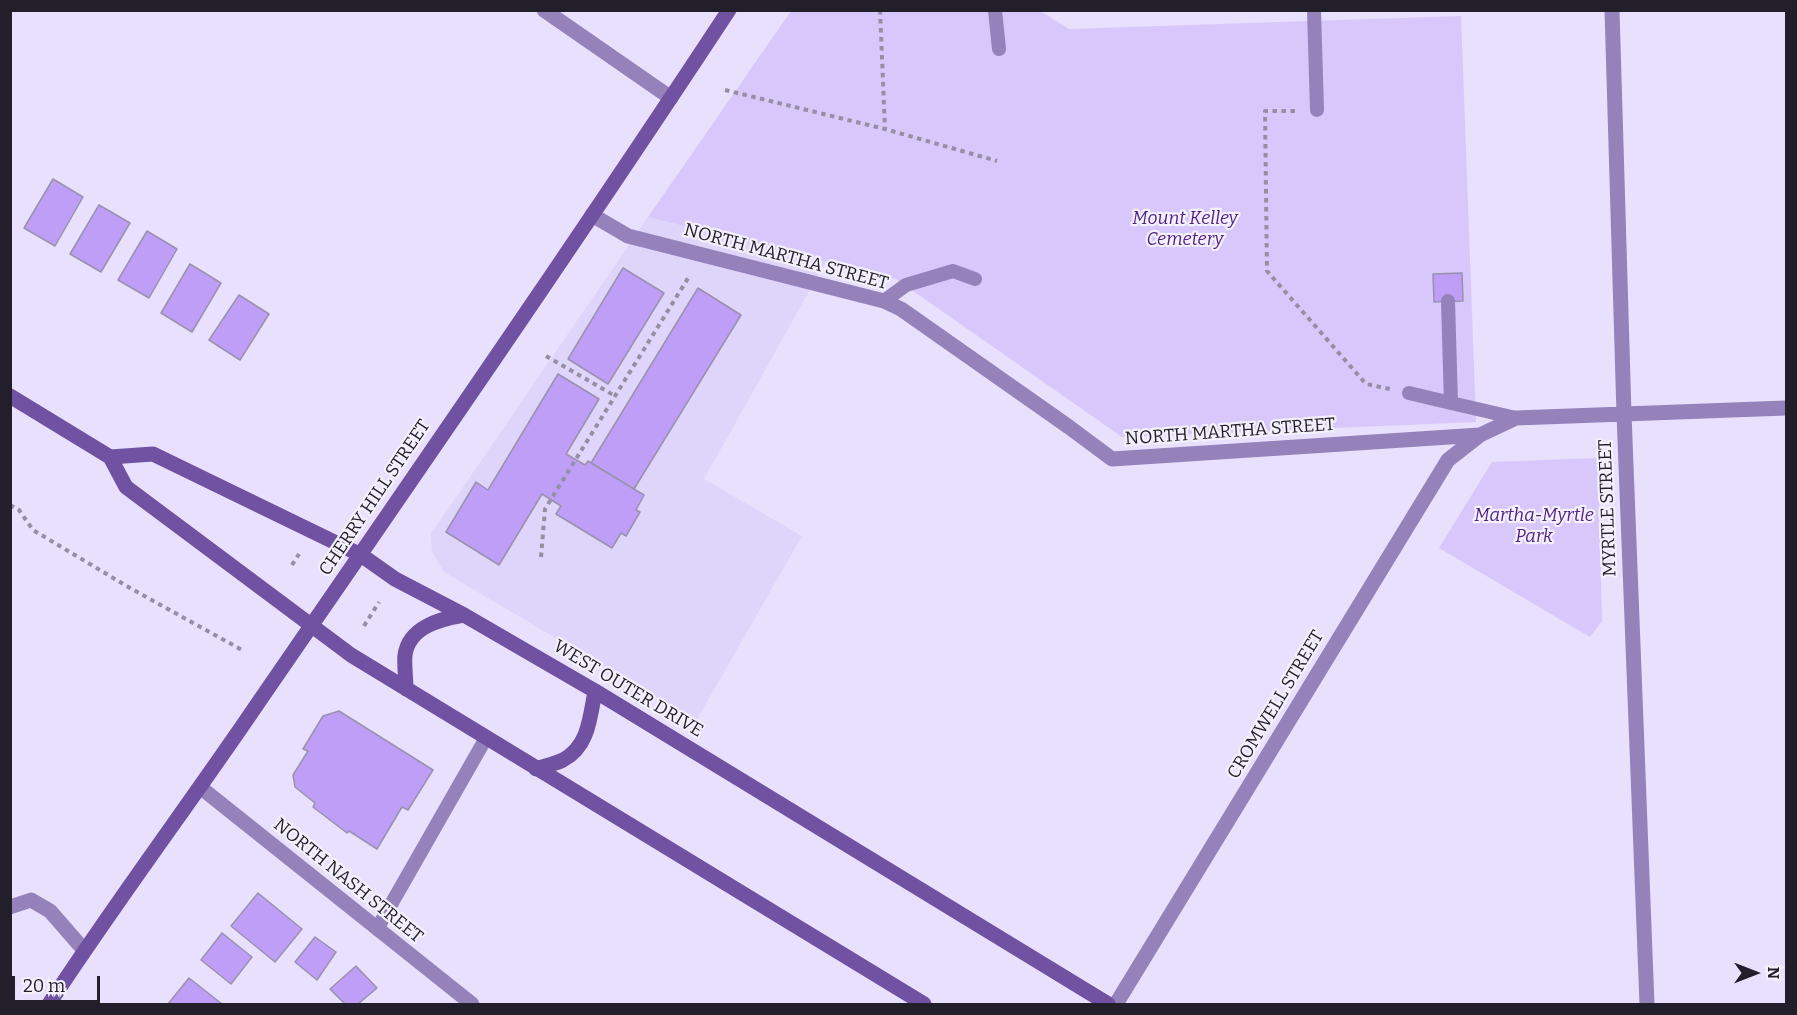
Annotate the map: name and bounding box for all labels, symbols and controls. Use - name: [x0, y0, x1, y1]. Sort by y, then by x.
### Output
- park label: Mount Kelley Cemetery: [1132, 208, 1238, 250]
- street label: NORTH MARTHA STREET: [681, 219, 891, 295]
- street label: NORTH MARTHA STREET: [1124, 414, 1336, 450]
- street label: CHERRY HILL STREET: [315, 416, 435, 580]
- street label: MYRTLE STREET: [1595, 439, 1621, 577]
- park label: Martha-Myrtle Park: [1474, 505, 1594, 548]
- street label: CROMWELL STREET: [1223, 627, 1329, 783]
- street label: WEST OUTER DRIVE: [549, 636, 707, 742]
- street label: NORTH NASH STREET: [269, 814, 427, 948]
- north arrow: [1725, 943, 1785, 1003]
- scale bar: [15, 964, 104, 1002]
- text: N: [1764, 967, 1783, 979]
- text: 20 m: [23, 975, 65, 997]

